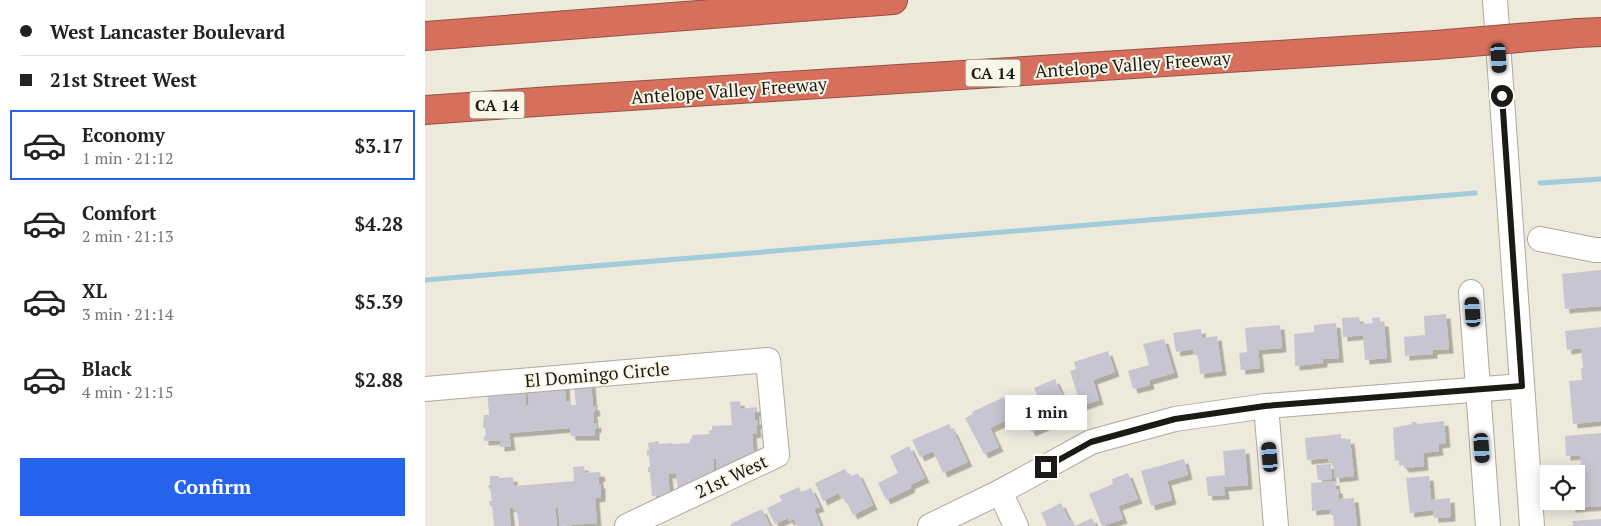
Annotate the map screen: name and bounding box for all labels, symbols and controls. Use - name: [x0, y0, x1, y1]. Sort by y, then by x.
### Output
- text: West Lancaster Boulevard: [50, 19, 285, 44]
- car: [1490, 43, 1507, 73]
- street label: Antelope Valley Freeway: [1034, 45, 1233, 83]
- road number: CA 14: [965, 59, 1021, 86]
- text: 21st Street West: [50, 67, 197, 92]
- street label: Antelope Valley Freeway: [630, 71, 829, 109]
- route start: [1491, 85, 1513, 107]
- road number: CA 14: [469, 92, 525, 118]
- text: Economy: [82, 122, 165, 147]
- icon: car: [22, 123, 67, 168]
- text: $3.17: [354, 133, 403, 158]
- text: 1 min · 21:12: [82, 147, 174, 169]
- text: Comfort: [82, 200, 157, 225]
- icon: car: [22, 201, 67, 246]
- text: $4.28: [354, 211, 403, 236]
- text: 2 min · 21:13: [82, 225, 174, 247]
- text: XL: [82, 278, 107, 303]
- icon: car: [22, 279, 67, 324]
- text: $5.39: [354, 289, 403, 314]
- car: [1464, 297, 1481, 327]
- text: 3 min · 21:14: [82, 303, 174, 325]
- text: Black: [82, 356, 132, 381]
- street label: El Domingo Circle: [524, 356, 670, 392]
- icon: car: [22, 357, 67, 402]
- text: $2.88: [354, 367, 403, 392]
- text: 4 min · 21:15: [82, 381, 174, 403]
- callout: 1 min: [1005, 394, 1087, 430]
- text: 1 min: [1024, 401, 1068, 423]
- car: [1473, 433, 1490, 463]
- car: [1261, 441, 1278, 473]
- street label: 21st West: [691, 449, 771, 503]
- route end: [1035, 456, 1057, 478]
- button: Confirm: [20, 458, 405, 516]
- map controls: [1540, 465, 1585, 510]
- button: locate: [1540, 465, 1585, 510]

